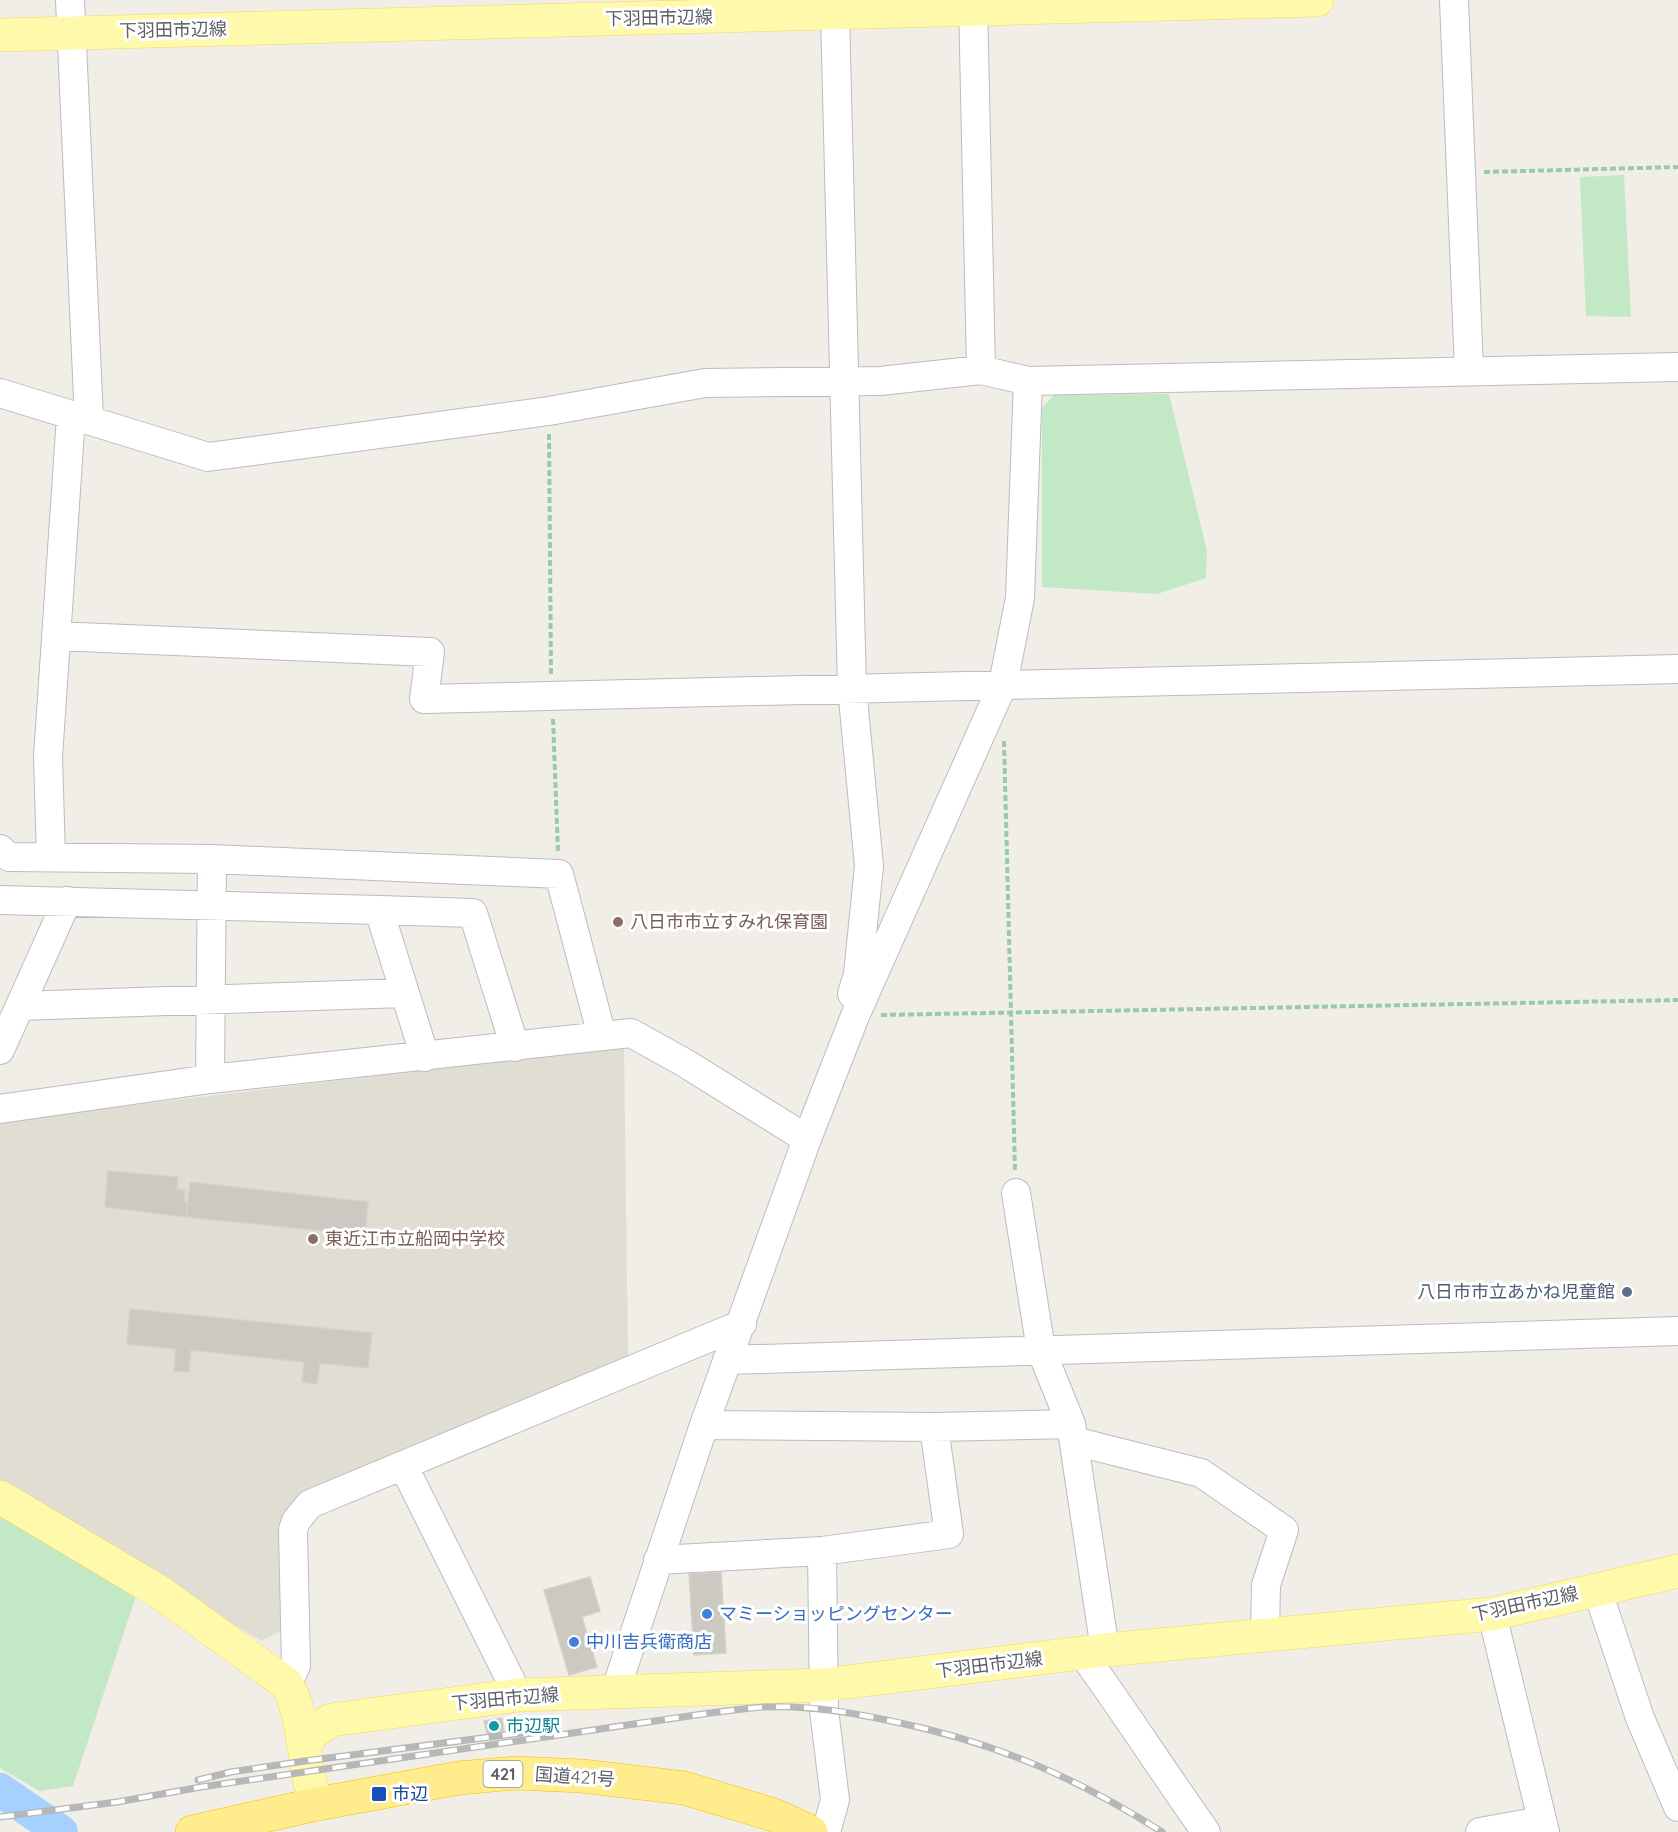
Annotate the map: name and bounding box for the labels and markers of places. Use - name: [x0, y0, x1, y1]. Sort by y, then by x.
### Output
- place label: 八日市市立すみれ保育園: [630, 910, 828, 933]
- marker: 八日市市立すみれ保育園: [611, 915, 625, 929]
- place label: 東近江市立船岡中学校: [325, 1227, 505, 1250]
- marker: 東近江市立船岡中学校: [306, 1232, 320, 1246]
- place label: 八日市市立あかね児童館: [1417, 1280, 1615, 1303]
- marker: 八日市市立あかね児童館: [1620, 1285, 1634, 1299]
- place label: マミーショッピングセンター: [719, 1602, 953, 1625]
- marker: マミーショッピングセンター: [700, 1607, 714, 1621]
- place label: 中川吉兵衛商店: [586, 1630, 712, 1653]
- marker: 中川吉兵衛商店: [567, 1635, 581, 1649]
- place label: 市辺駅: [506, 1714, 560, 1737]
- marker: 市辺駅: [487, 1719, 501, 1733]
- place label: 市辺: [392, 1782, 428, 1805]
- marker: 市辺: [370, 1785, 388, 1803]

